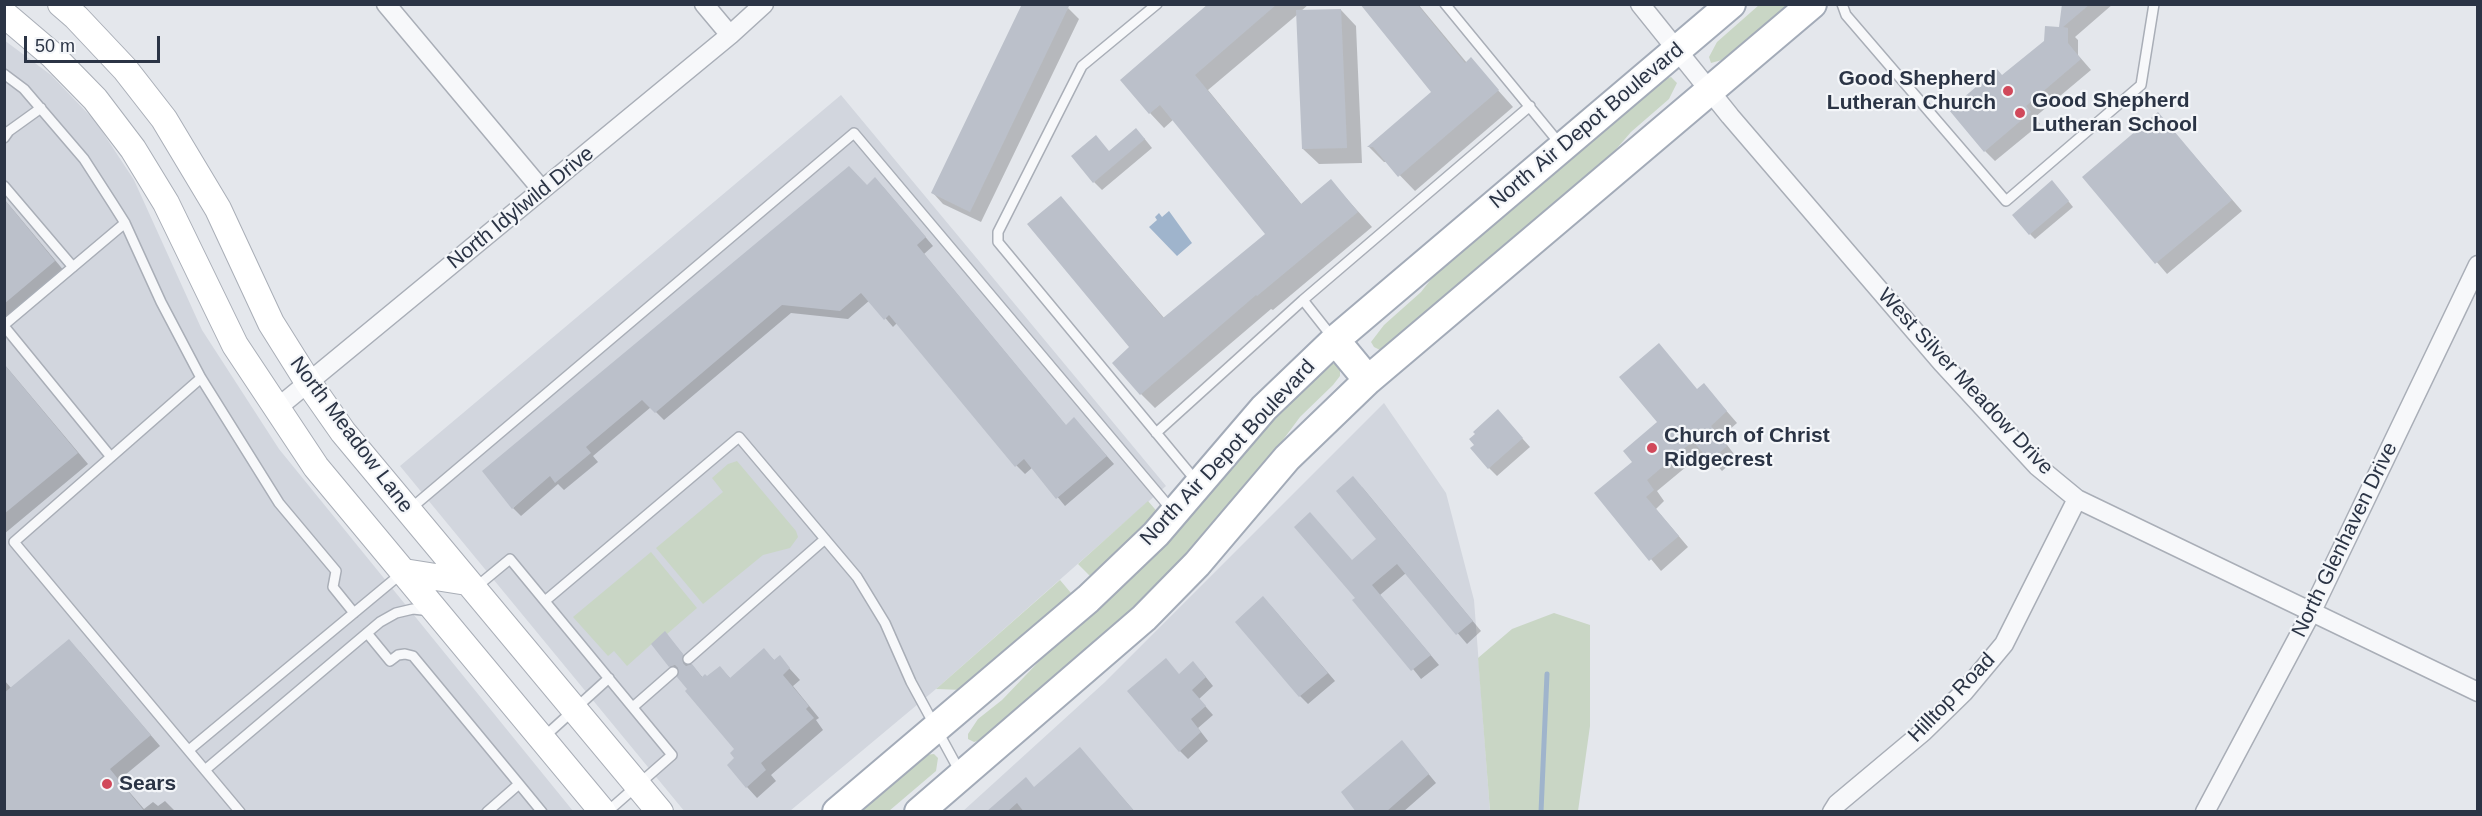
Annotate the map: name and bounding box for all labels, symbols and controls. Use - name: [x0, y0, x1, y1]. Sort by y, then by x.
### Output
- scale bar: [27, 24, 164, 62]
- text: 50 m: [35, 36, 75, 56]
- street label: North Air Depot Boulevard: [1485, 38, 1689, 214]
- place label: Good Shepherd Lutheran Church: [1827, 66, 1996, 116]
- marker: Good Shepherd Lutheran Church: [2001, 84, 2015, 98]
- place label: Good Shepherd Lutheran School: [2032, 88, 2198, 138]
- marker: Good Shepherd Lutheran School: [2013, 106, 2027, 120]
- street label: North Idylwild Drive: [443, 141, 599, 275]
- street label: West Silver Meadow Drive: [1872, 284, 2058, 480]
- street label: North Meadow Lane: [284, 352, 418, 518]
- street label: North Air Depot Boulevard: [1135, 355, 1321, 551]
- place label: Church of Christ Ridgecrest: [1664, 423, 1830, 473]
- street label: North Glenhaven Drive: [2287, 438, 2403, 642]
- marker: Church of Christ Ridgecrest: [1645, 441, 1659, 455]
- street label: Hilltop Road: [1903, 648, 2001, 748]
- place label: Sears: [119, 771, 176, 797]
- marker: Sears: [100, 777, 114, 791]

